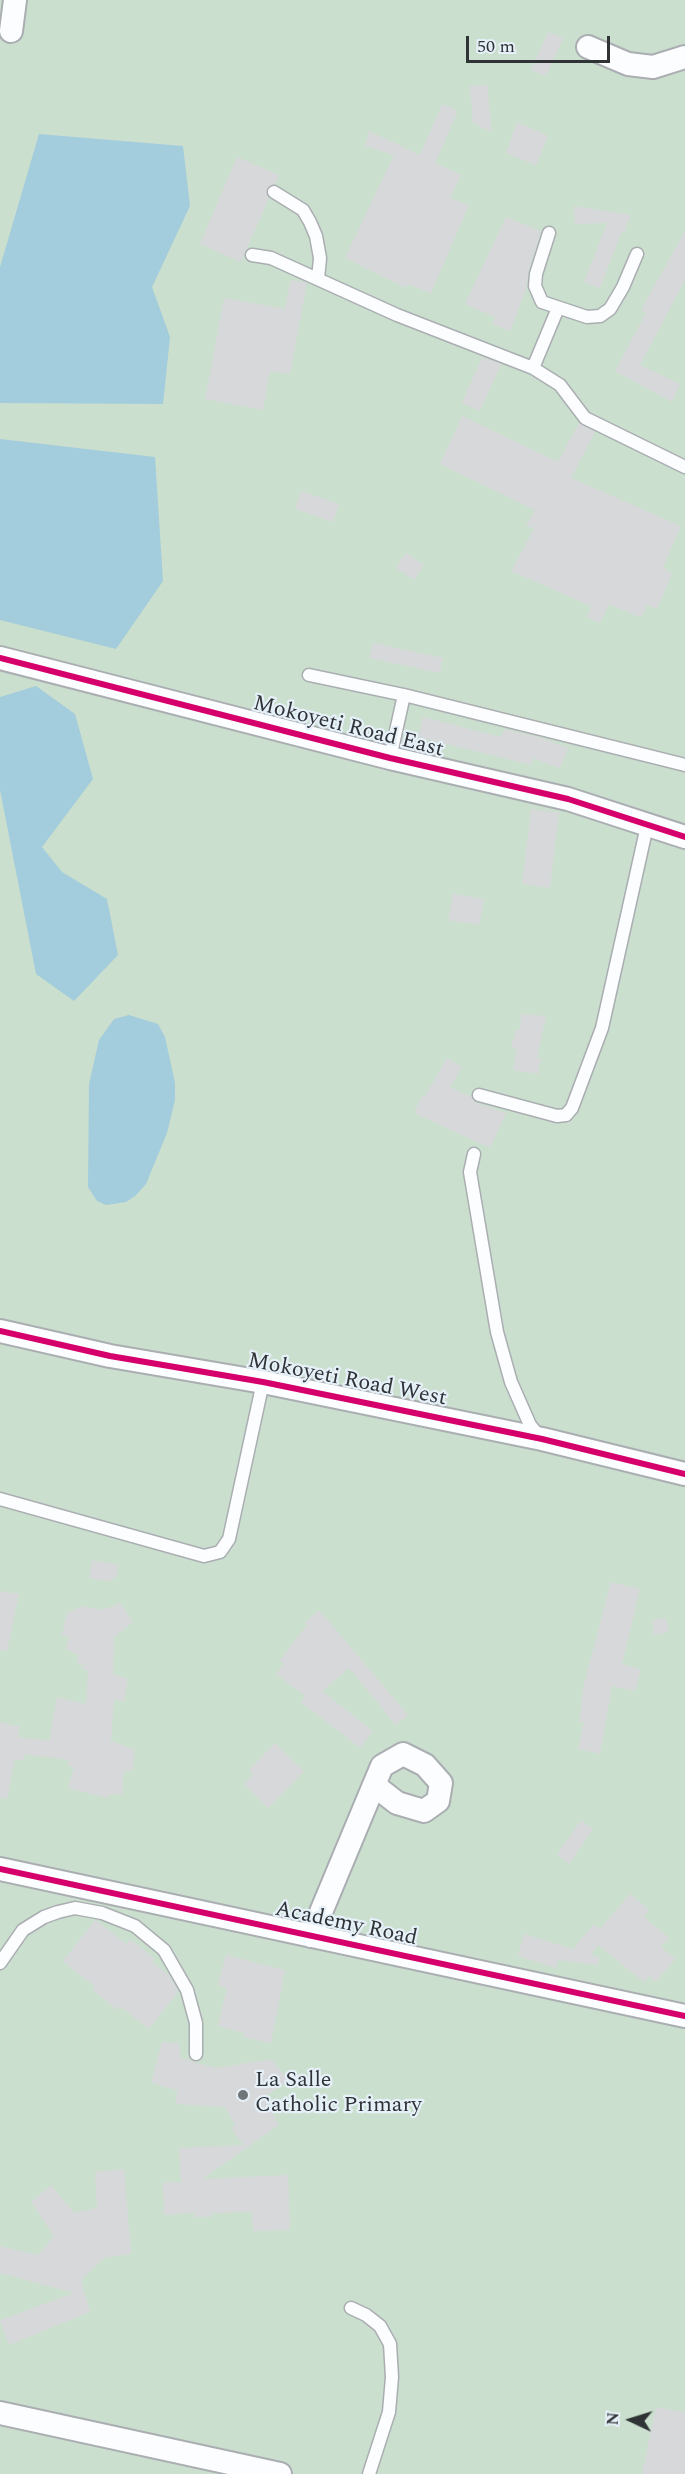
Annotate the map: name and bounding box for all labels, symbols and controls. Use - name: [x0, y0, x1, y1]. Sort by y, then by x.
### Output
- scale bar: [469, 24, 613, 62]
- text: 50 m: [477, 33, 515, 60]
- street label: Mokoyeti Road East: [250, 692, 446, 764]
- street label: Mokoyeti Road West: [245, 1349, 449, 1413]
- street label: Academy Road: [273, 1897, 419, 1953]
- place label: La Salle Catholic Primary: [255, 2069, 422, 2120]
- marker: La Salle Catholic Primary: [236, 2088, 250, 2102]
- north arrow: [601, 2390, 661, 2450]
- text: N: [601, 2411, 625, 2426]

